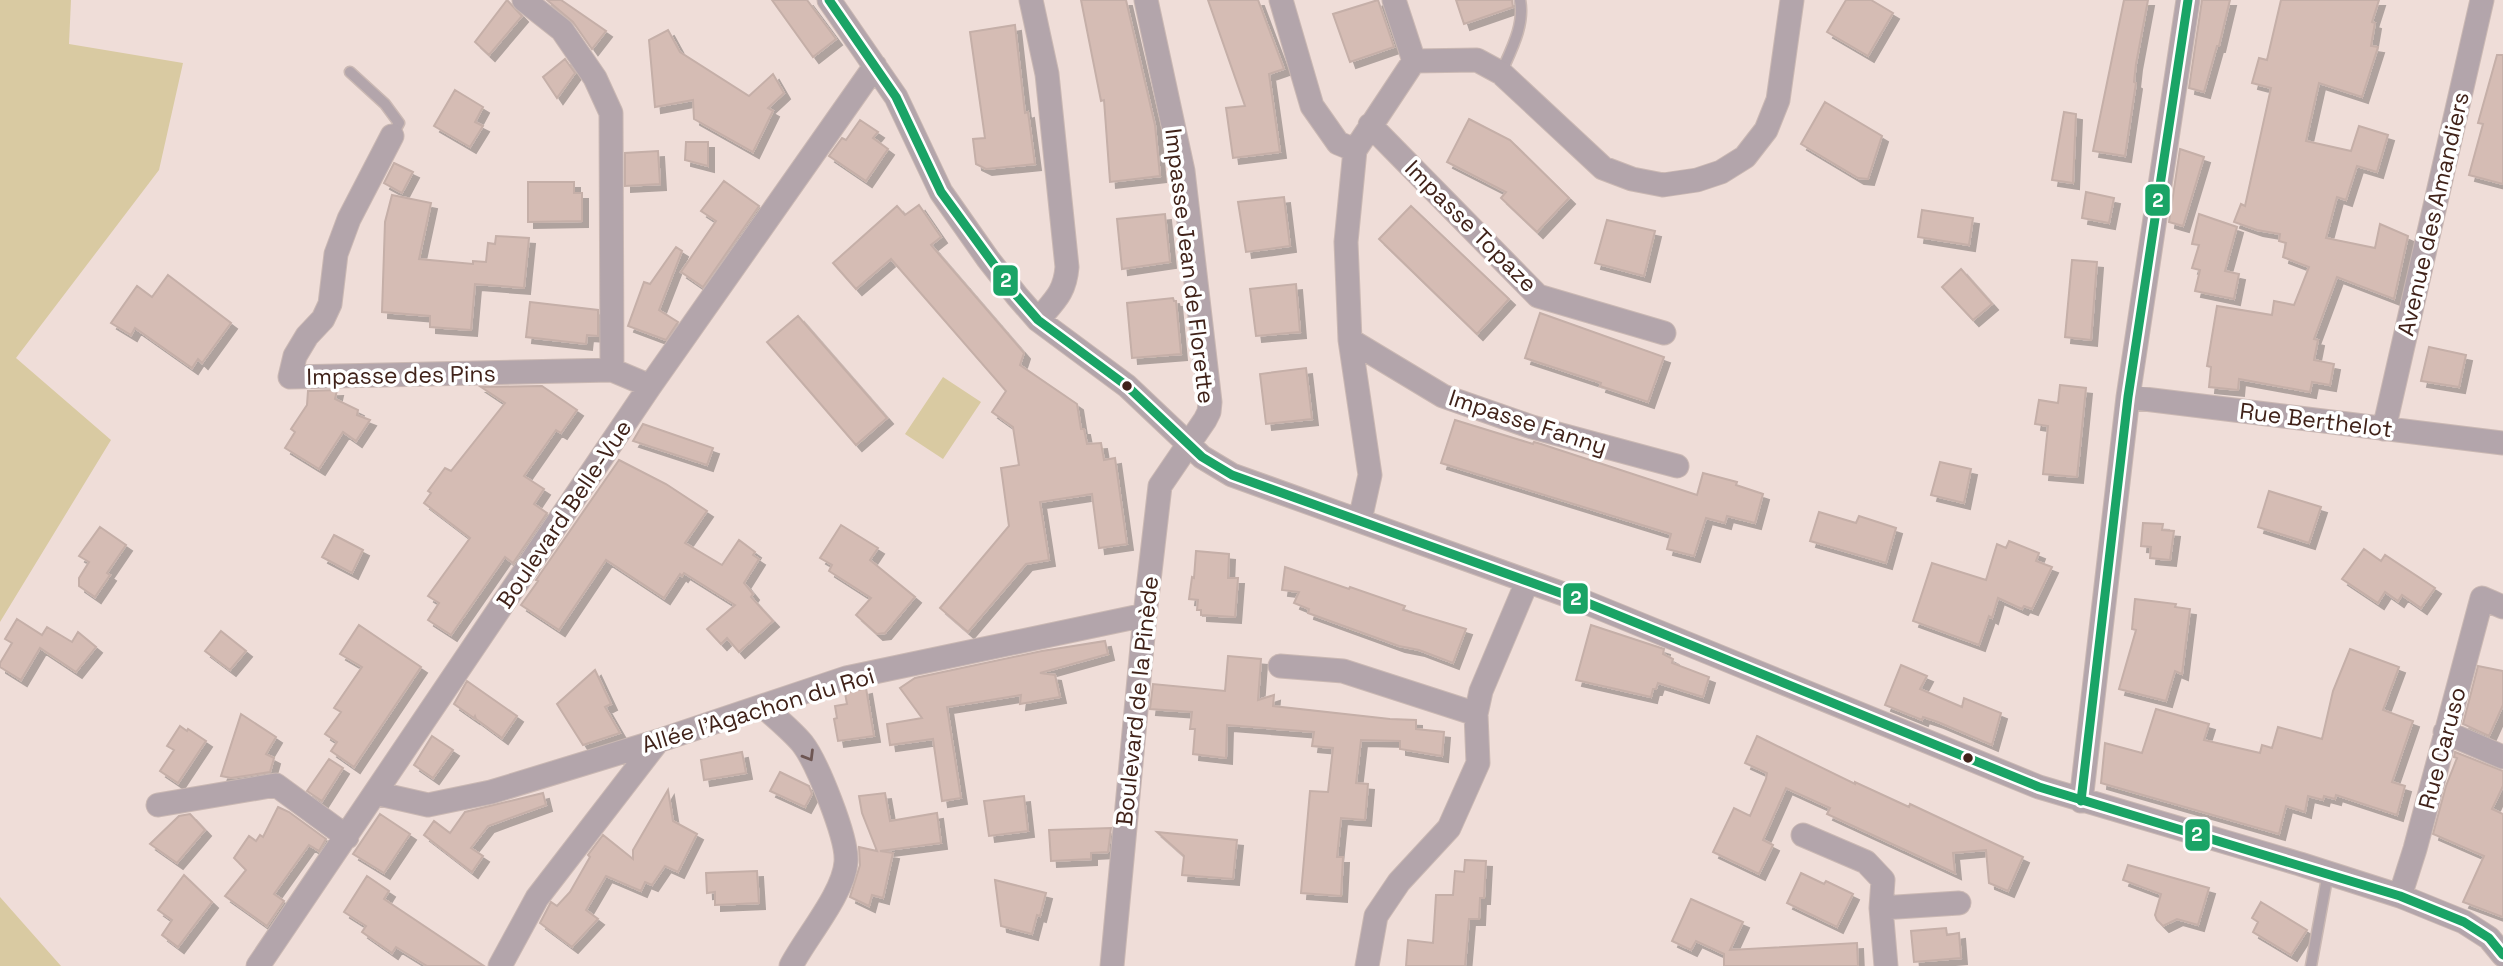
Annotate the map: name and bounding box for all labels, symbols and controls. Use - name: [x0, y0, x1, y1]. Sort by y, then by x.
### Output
- street label: Avenue des Amandiers: [2390, 89, 2476, 339]
- street label: Impasse Jean de Florette: [1158, 127, 1222, 405]
- street label: Impasse Topaze: [1398, 153, 1544, 299]
- line badge: 2: [2144, 183, 2171, 217]
- text: 2: [2152, 188, 2164, 213]
- line badge: 2: [992, 264, 1019, 297]
- text: 2: [1000, 268, 1012, 293]
- street label: Impasse des Pins: [306, 358, 496, 392]
- unlabelled marker: [1120, 379, 1134, 393]
- street label: Impasse Fanny: [1445, 382, 1611, 462]
- street label: Rue Berthelot: [2238, 396, 2394, 444]
- street label: Boulevard Belle-Vue: [490, 414, 638, 614]
- street label: Boulevard de la Pinède: [1109, 575, 1165, 827]
- line badge: 2: [1562, 582, 1589, 615]
- text: 2: [1570, 586, 1582, 611]
- street label: Allée l'Agachon du Roi: [638, 660, 878, 760]
- street label: Rue Caruso: [2411, 684, 2473, 812]
- one-way arrow: [801, 748, 814, 761]
- unlabelled marker: [1961, 751, 1975, 765]
- line badge: 2: [2184, 818, 2211, 852]
- text: 2: [2191, 822, 2203, 847]

